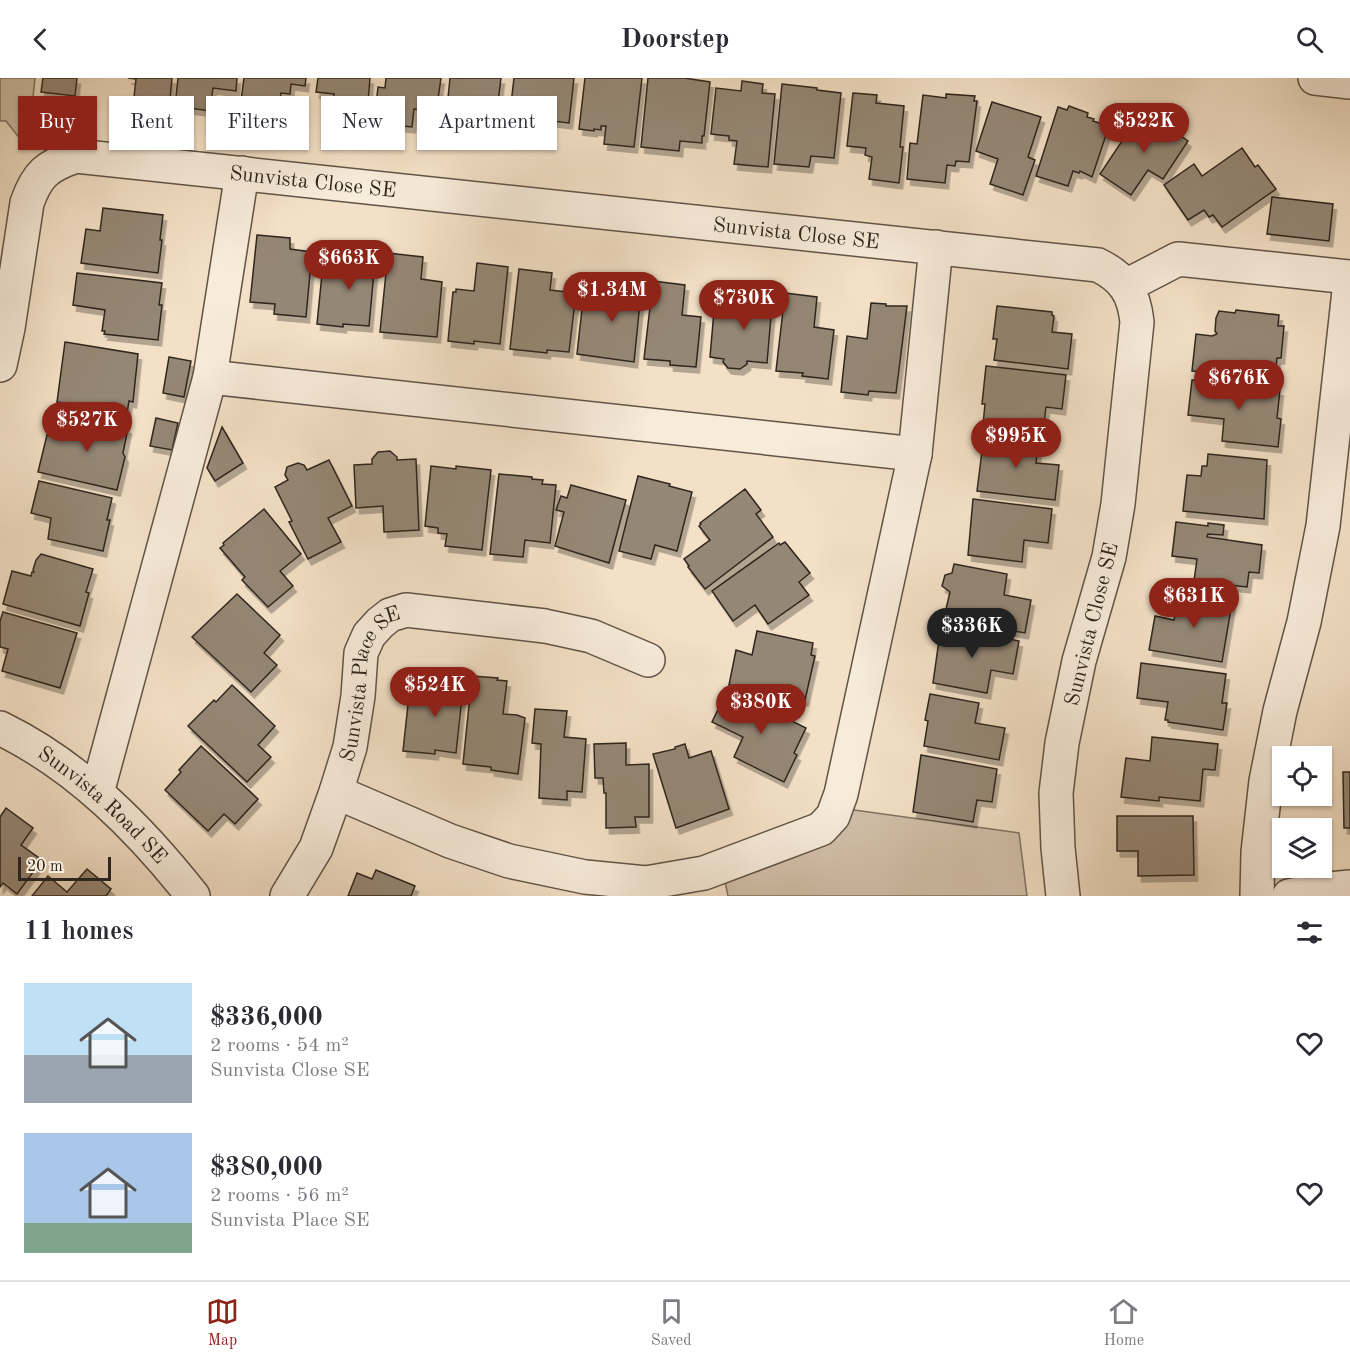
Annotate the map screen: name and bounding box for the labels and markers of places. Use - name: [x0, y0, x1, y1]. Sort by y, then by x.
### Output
- pin: $522K: [1102, 103, 1186, 154]
- pin: $663K: [307, 240, 391, 291]
- pin: $1.34M: [563, 272, 661, 323]
- pin: $730K: [702, 280, 786, 331]
- pin: $676K: [1197, 360, 1281, 411]
- pin: $527K: [45, 402, 129, 453]
- pin: $995K: [974, 418, 1058, 469]
- pin: $631K: [1152, 578, 1236, 629]
- pin: $336K: [930, 608, 1014, 659]
- pin: $524K: [393, 667, 477, 718]
- pin: $380K: [719, 684, 803, 735]

